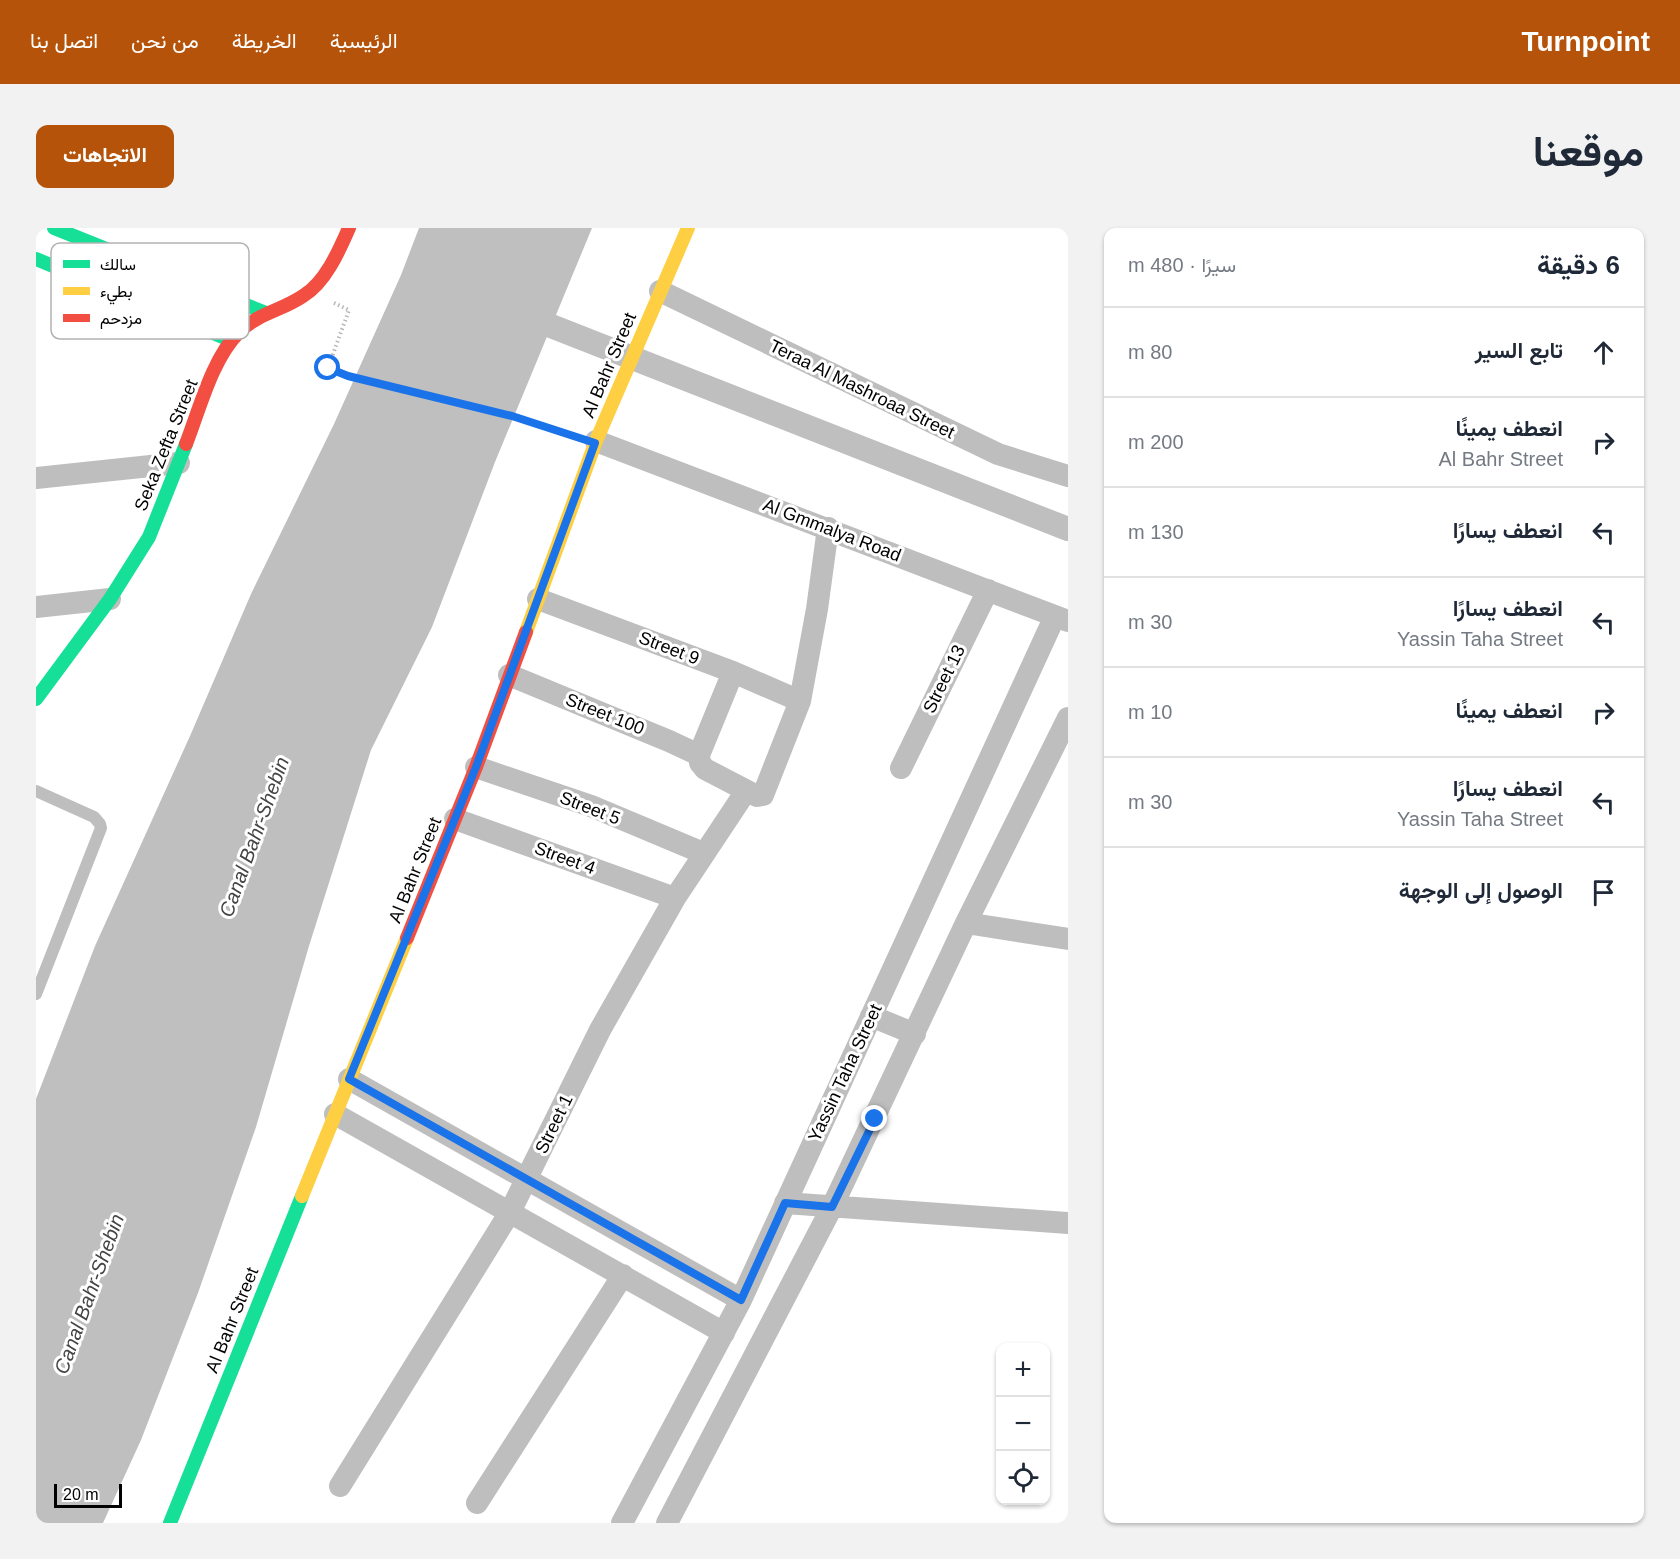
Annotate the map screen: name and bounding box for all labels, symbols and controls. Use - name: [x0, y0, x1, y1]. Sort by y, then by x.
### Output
- text: Turnpoint: [1521, 26, 1650, 57]
- text: اتصل بنا: [30, 29, 98, 52]
- text: من نحن: [131, 29, 199, 52]
- text: الخريطة: [232, 29, 297, 52]
- text: الرئيسية: [330, 29, 398, 52]
- button: الاتجاهات: [36, 125, 174, 188]
- text: موقعنا: [1533, 128, 1644, 175]
- legend: [51, 243, 249, 339]
- text: 6 دقيقة: [1537, 250, 1620, 280]
- text: سيرًا · 480 m: [1128, 254, 1236, 276]
- text: سالك: [100, 256, 136, 273]
- text: بطيء: [100, 283, 132, 305]
- text: مزدحم: [100, 310, 142, 329]
- street label: Al Bahr Street: [578, 310, 640, 420]
- street label: Teraa Al Mashroaa Street: [766, 335, 958, 443]
- icon: ahead: [1587, 336, 1620, 369]
- text: تابع السير: [1475, 338, 1563, 363]
- text: 80 m: [1128, 341, 1172, 363]
- route start: [314, 354, 340, 380]
- street label: Seka Zefta Street: [130, 376, 202, 514]
- text: انعطف يمينًا: [1455, 416, 1563, 441]
- icon: right: [1587, 426, 1620, 459]
- text: 200 m: [1128, 431, 1184, 453]
- text: Al Bahr Street: [1438, 448, 1563, 470]
- street label: Al Gmmalya Road: [760, 494, 904, 566]
- icon: left: [1587, 516, 1620, 549]
- text: انعطف يسارًا: [1453, 518, 1563, 543]
- text: 130 m: [1128, 521, 1184, 543]
- text: انعطف يسارًا: [1453, 596, 1563, 621]
- icon: left: [1587, 606, 1620, 639]
- text: 30 m: [1128, 611, 1172, 633]
- street label: Street 9: [636, 627, 702, 669]
- text: Yassin Taha Street: [1397, 628, 1563, 650]
- street label: Street 13: [919, 642, 969, 716]
- street label: Street 100: [563, 689, 647, 739]
- icon: right: [1587, 696, 1620, 729]
- text: انعطف يمينًا: [1455, 698, 1563, 723]
- text: 10 m: [1128, 701, 1172, 723]
- water label: Canal Bahr-Shebin: [215, 754, 293, 920]
- text: انعطف يسارًا: [1453, 776, 1563, 801]
- icon: left: [1587, 786, 1620, 819]
- street label: Street 5: [557, 787, 623, 829]
- text: 30 m: [1128, 791, 1172, 813]
- text: Yassin Taha Street: [1397, 808, 1563, 830]
- street label: Al Bahr Street: [385, 814, 445, 926]
- street label: Street 4: [532, 838, 598, 878]
- icon: arrive: [1587, 876, 1620, 909]
- text: الوصول إلى الوجهة: [1399, 878, 1563, 903]
- street label: Yassin Taha Street: [804, 1001, 886, 1145]
- street label: Street 1: [531, 1091, 577, 1157]
- route end: [861, 1105, 887, 1131]
- water label: Canal Bahr-Shebin: [50, 1211, 128, 1377]
- street label: Al Bahr Street: [202, 1264, 262, 1376]
- map controls: [996, 1343, 1050, 1505]
- button: +: [996, 1343, 1050, 1397]
- button: −: [996, 1397, 1050, 1451]
- button: locate: [996, 1451, 1050, 1505]
- scale bar: [54, 1481, 122, 1508]
- text: 20 m: [63, 1486, 99, 1503]

